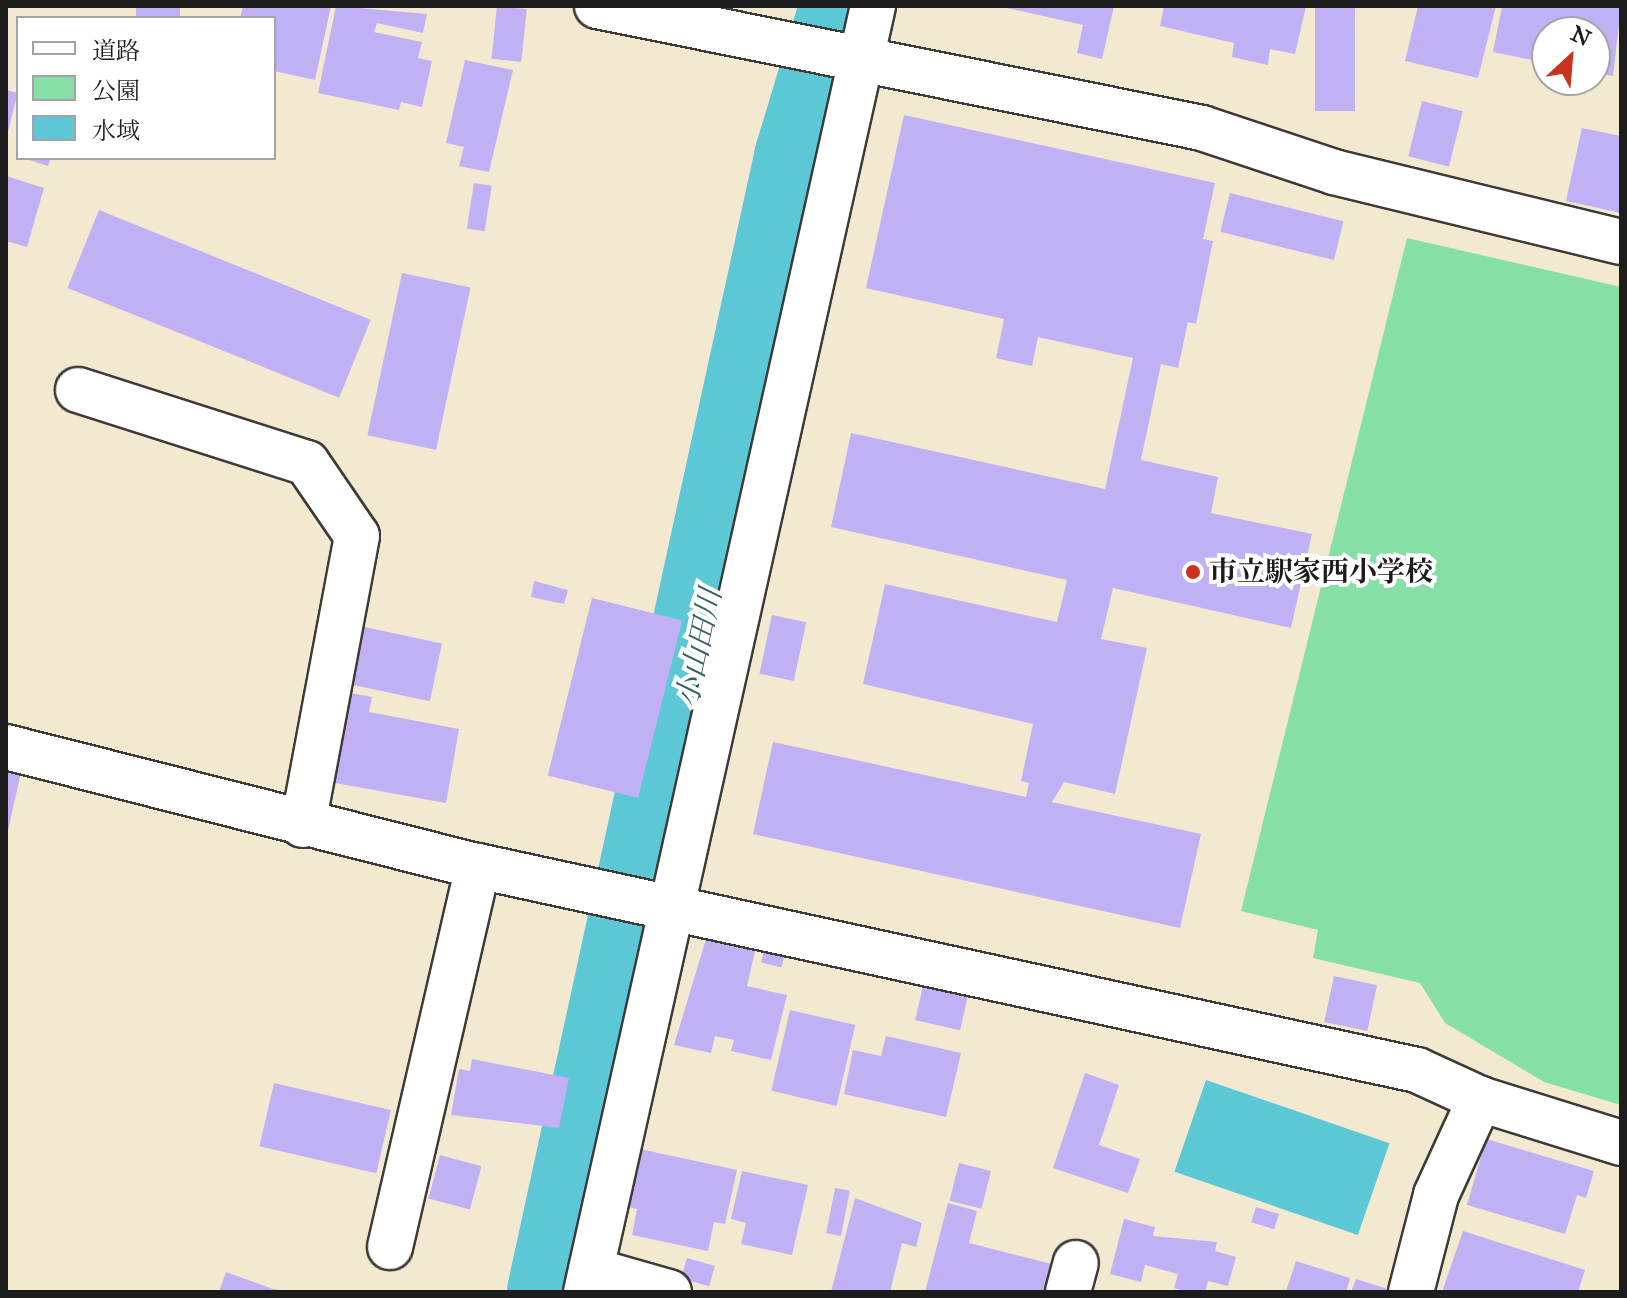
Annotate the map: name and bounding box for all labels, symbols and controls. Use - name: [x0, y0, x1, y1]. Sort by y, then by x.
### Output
- legend: [16, 16, 276, 160]
- north arrow: [1531, 16, 1611, 96]
- text: N: [1567, 20, 1595, 52]
- text: 道路: [92, 36, 140, 66]
- text: 公園: [92, 76, 140, 106]
- text: 水域: [92, 116, 140, 146]
- place label: 市立駅家西小学校: [1209, 555, 1433, 589]
- marker: 市立駅家西小学校: [1184, 563, 1202, 581]
- water label: 小山田川: [669, 586, 729, 710]

